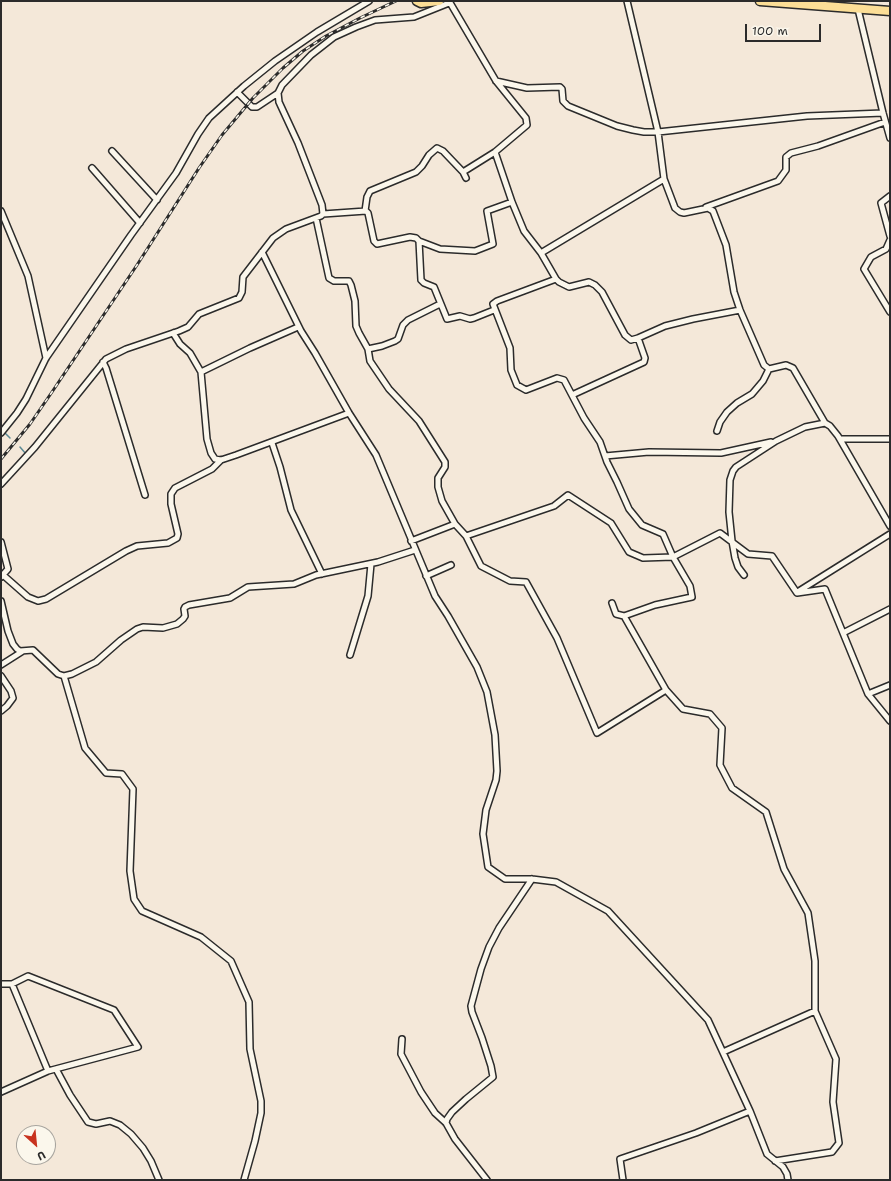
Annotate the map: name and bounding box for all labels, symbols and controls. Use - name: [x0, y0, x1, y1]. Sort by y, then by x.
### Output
- scale bar: [747, 16, 823, 42]
- text: 100 m: [752, 23, 788, 39]
- north arrow: [16, 1125, 56, 1165]
- text: U: [34, 1147, 48, 1164]

